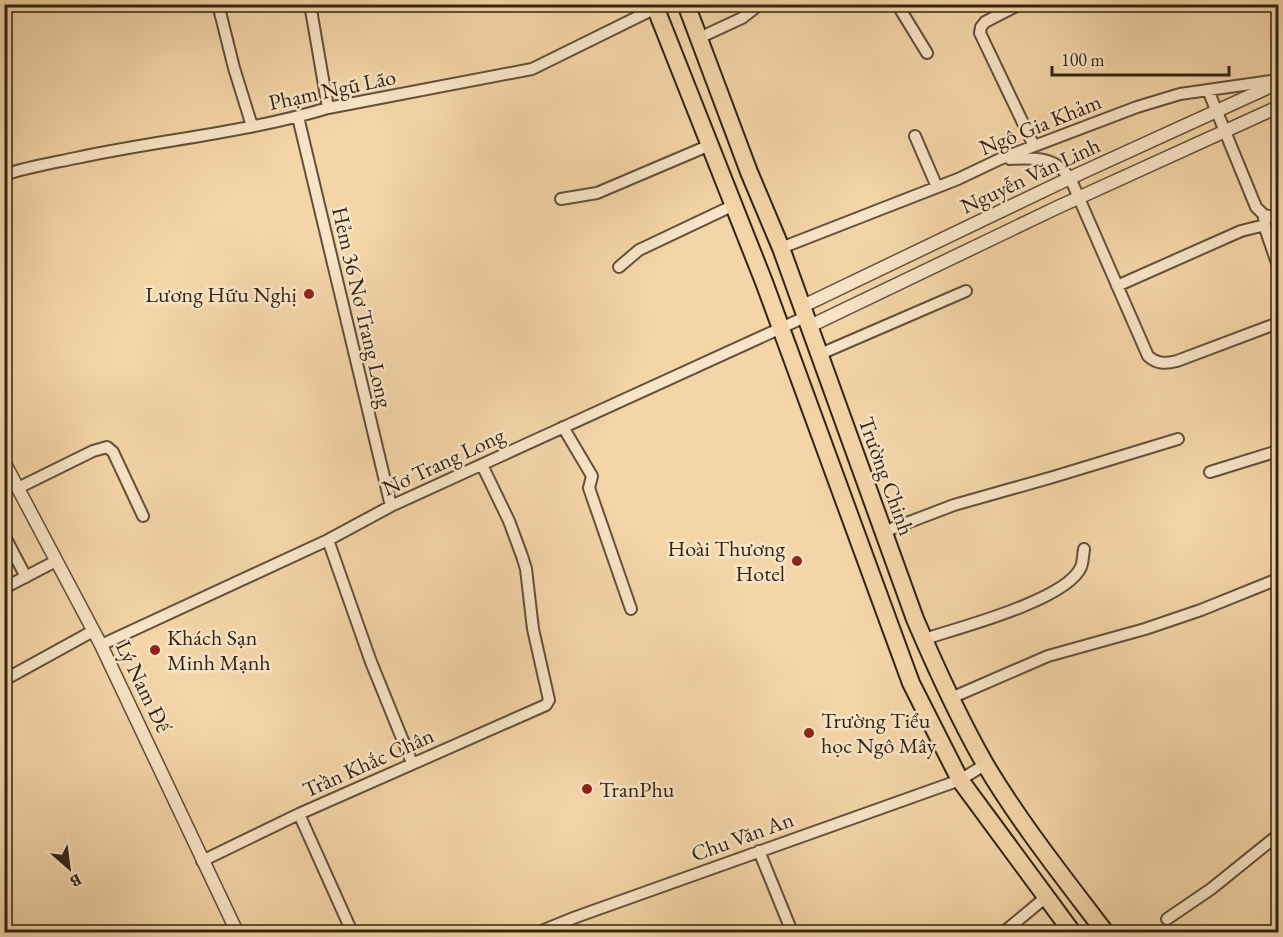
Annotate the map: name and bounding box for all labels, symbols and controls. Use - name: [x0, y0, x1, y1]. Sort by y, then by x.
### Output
- scale bar: [1052, 39, 1229, 77]
- text: 100 m: [1061, 48, 1105, 71]
- street label: Phạm Ngũ Lão: [266, 62, 398, 117]
- street label: Ngô Gia Khảm: [975, 87, 1105, 162]
- street label: Nguyễn Văn Linh: [956, 130, 1105, 220]
- street label: Hẻm 36 Nơ Trang Long: [325, 204, 400, 411]
- place label: Lương Hữu Nghị: [145, 280, 297, 309]
- marker: Lương Hữu Nghị: [302, 287, 316, 301]
- street label: Trường Chinh: [852, 413, 921, 540]
- street label: Nơ Trang Long: [377, 420, 510, 503]
- place label: Hoài Thương Hotel: [667, 534, 785, 588]
- marker: Hoài Thương Hotel: [790, 554, 804, 568]
- place label: Khách Sạn Minh Mạnh: [167, 623, 271, 677]
- street label: Lý Nam Đế: [109, 636, 179, 738]
- marker: Khách Sạn Minh Mạnh: [148, 643, 162, 657]
- place label: Trường Tiểu học Ngô Mây: [821, 706, 937, 760]
- street label: Trần Khắc Chân: [298, 720, 439, 804]
- marker: Trường Tiểu học Ngô Mây: [802, 726, 816, 740]
- place label: TranPhu: [599, 775, 675, 804]
- marker: TranPhu: [580, 782, 594, 796]
- street label: Chu Văn An: [687, 804, 798, 868]
- north arrow: [39, 838, 99, 898]
- text: B: [66, 869, 85, 892]

